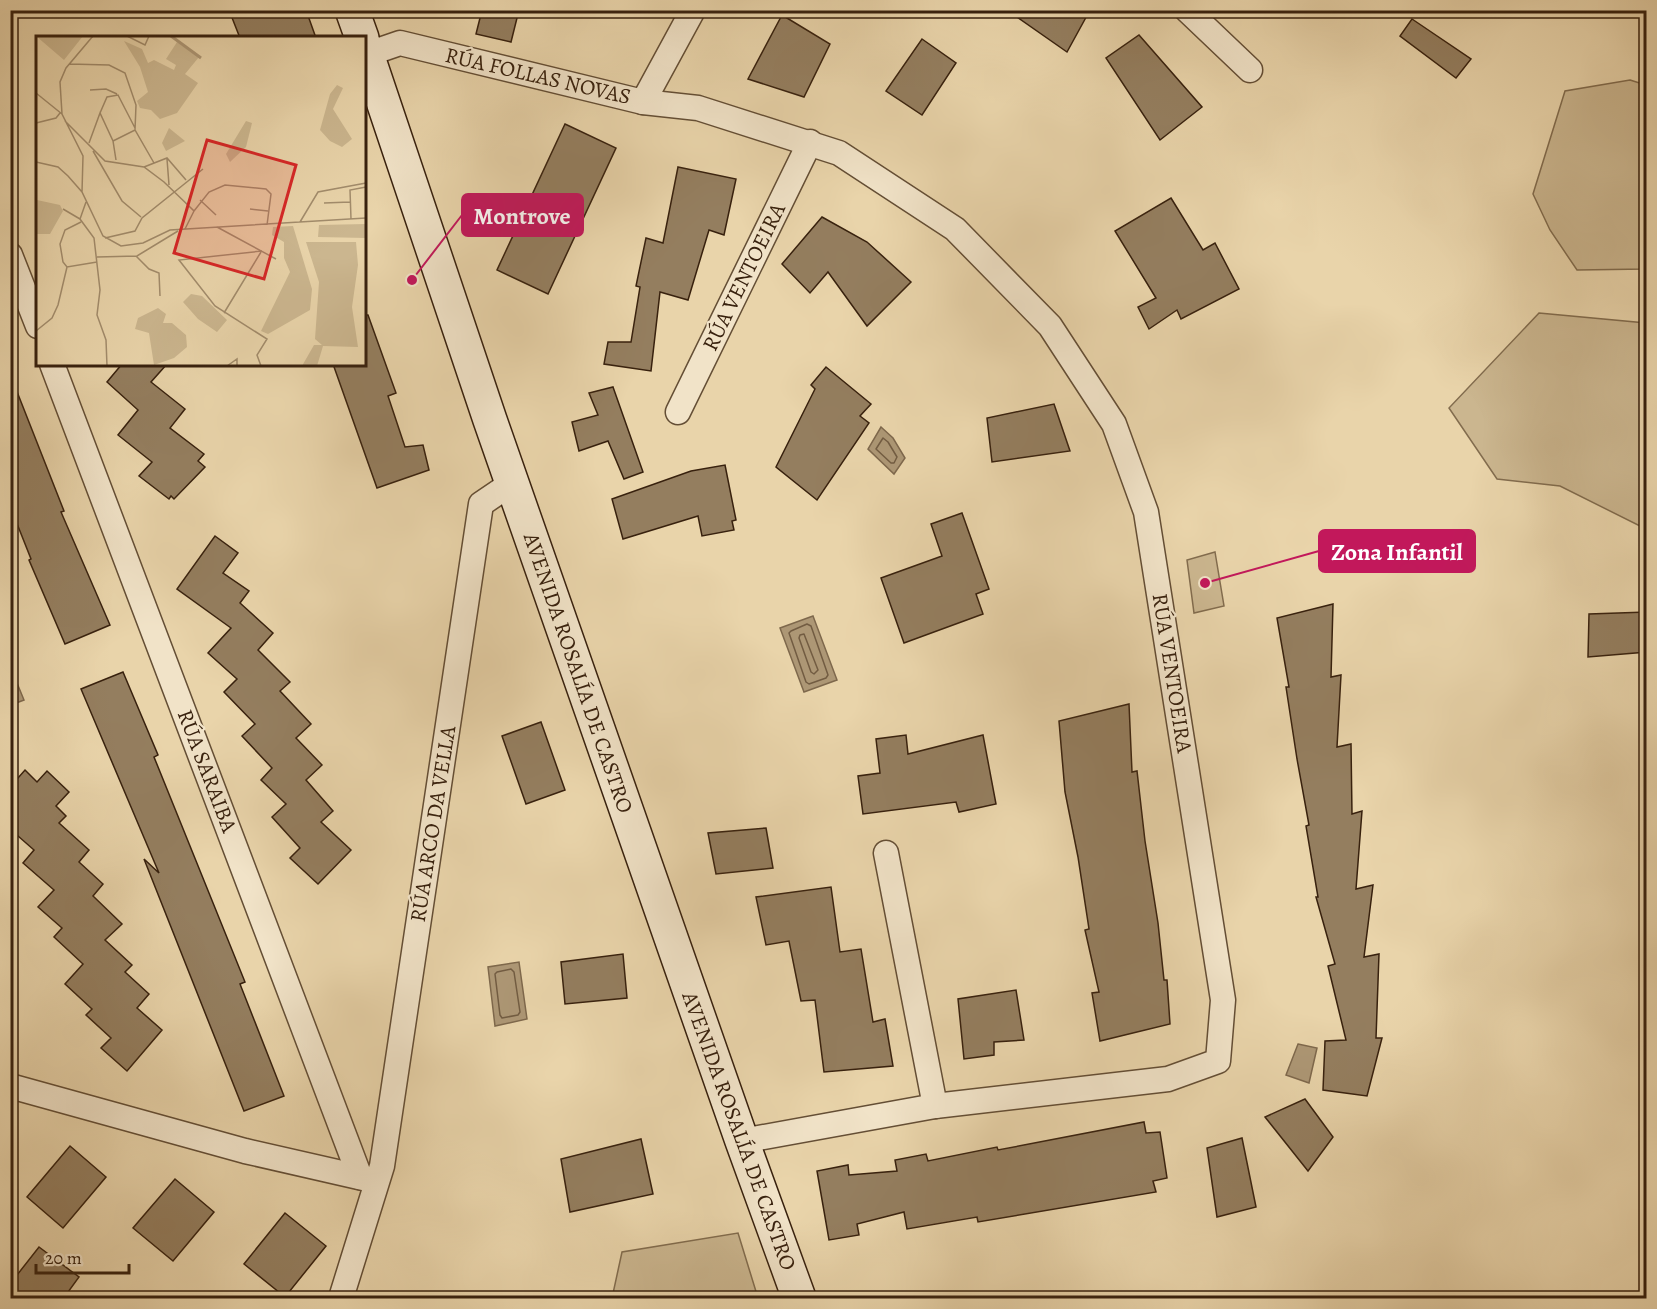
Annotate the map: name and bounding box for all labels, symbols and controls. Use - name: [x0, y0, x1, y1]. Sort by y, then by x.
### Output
- inset map: [36, 36, 366, 366]
- street label: RÚA FOLLAS NOVAS: [442, 40, 634, 112]
- callout: Montrove: [462, 194, 583, 236]
- street label: RÚA VENTOEIRA: [695, 197, 793, 356]
- text: Montrove: [473, 200, 571, 232]
- street label: AVENIDA ROSALÍA DE CASTRO: [516, 528, 640, 817]
- callout: Zona Infantil: [1319, 530, 1475, 572]
- text: Zona Infantil: [1331, 536, 1464, 568]
- street label: RÚA VENTOEIRA: [1145, 591, 1200, 756]
- street label: RÚA SARAIBA: [170, 705, 245, 838]
- street label: RÚA ARCO DA VELLA: [403, 723, 464, 924]
- street label: AVENIDA ROSALÍA DE CASTRO: [674, 986, 803, 1275]
- scale bar: [36, 1237, 129, 1275]
- text: 20 m: [45, 1246, 82, 1270]

